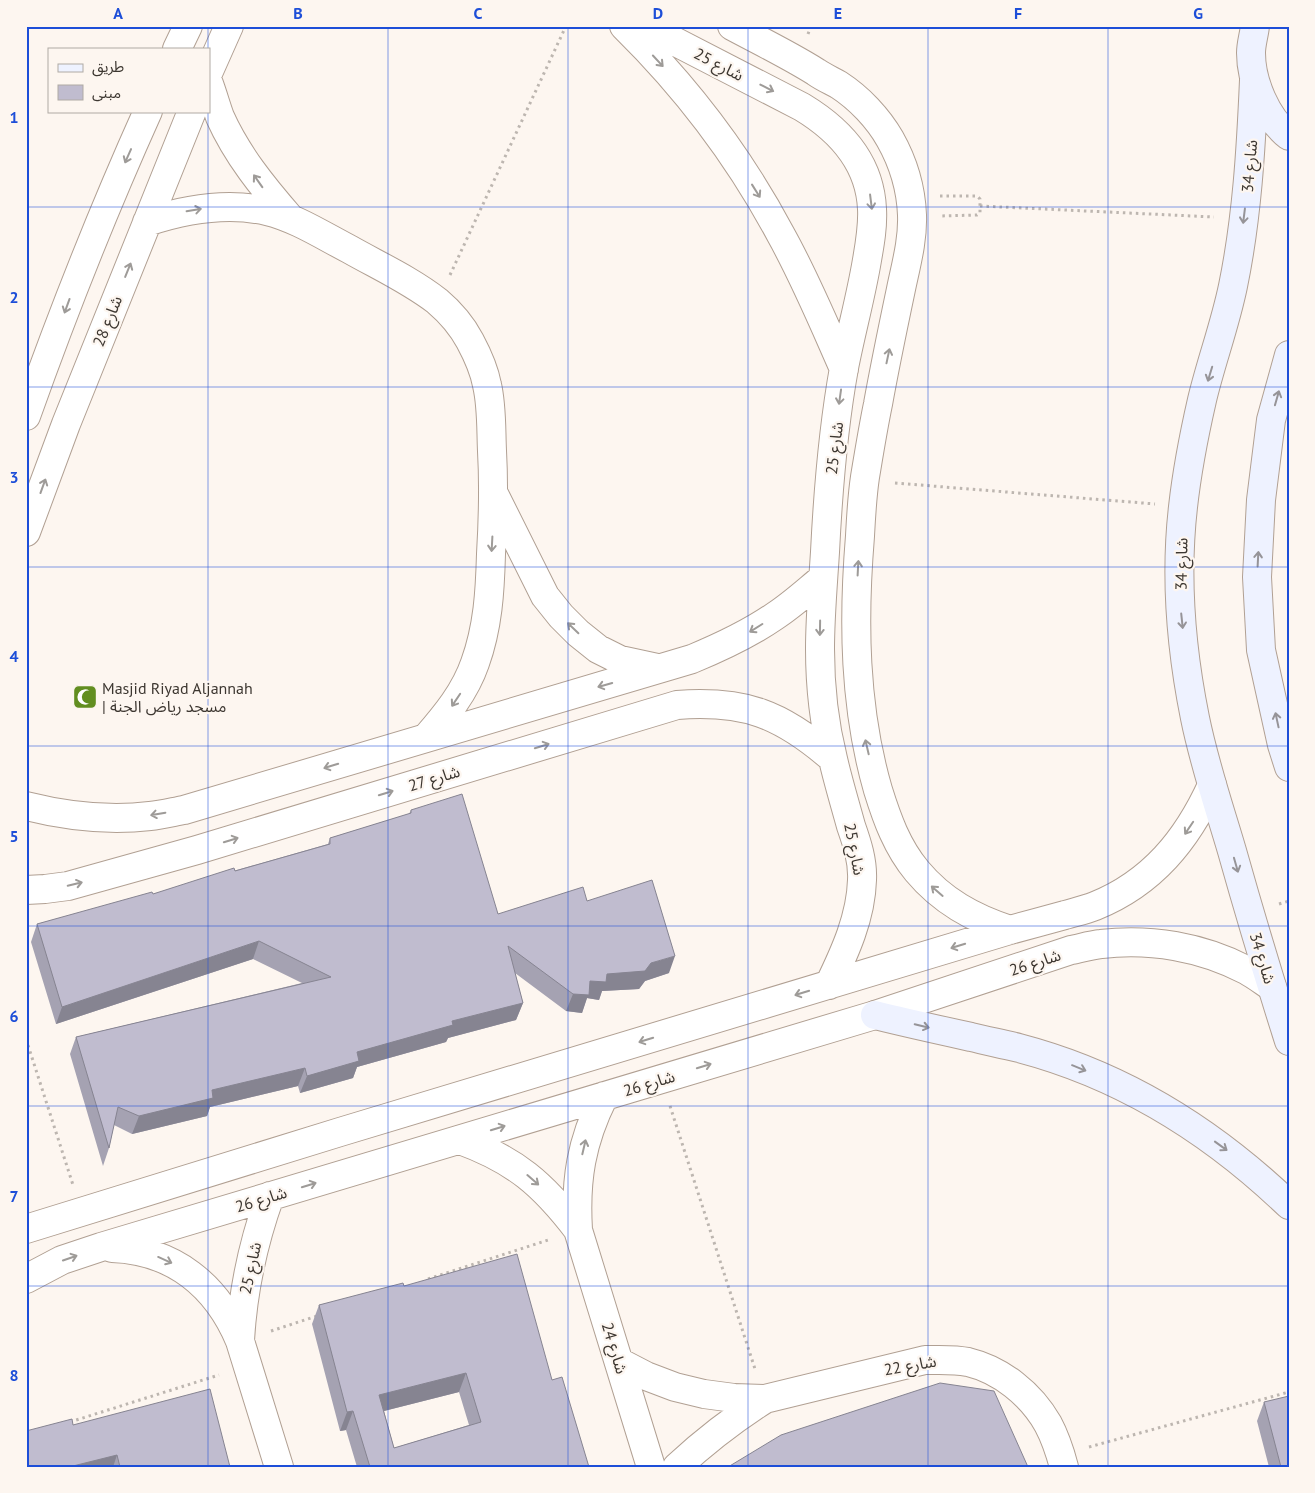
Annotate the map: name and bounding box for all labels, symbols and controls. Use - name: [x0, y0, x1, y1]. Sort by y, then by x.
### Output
- text: A: [113, 3, 123, 23]
- text: B: [293, 3, 303, 23]
- text: C: [474, 3, 483, 23]
- text: D: [653, 3, 663, 23]
- text: E: [834, 3, 842, 23]
- text: F: [1014, 3, 1022, 23]
- text: G: [1193, 3, 1203, 23]
- street label: شارع 25: [690, 43, 747, 88]
- legend: [48, 48, 210, 112]
- one-way arrow: [652, 55, 663, 68]
- text: طريق: [92, 57, 124, 77]
- text: مبنى: [92, 83, 121, 102]
- one-way arrow: [759, 83, 774, 93]
- text: 1: [9, 107, 19, 127]
- street label: شارع 34: [1237, 139, 1264, 193]
- one-way arrow: [123, 148, 133, 163]
- one-way arrow: [253, 175, 264, 188]
- one-way arrow: [751, 183, 761, 197]
- one-way arrow: [866, 194, 876, 210]
- one-way arrow: [185, 204, 201, 214]
- one-way arrow: [1239, 207, 1249, 223]
- one-way arrow: [123, 263, 133, 278]
- text: 2: [9, 287, 19, 307]
- street label: شارع 28: [88, 293, 129, 350]
- one-way arrow: [62, 298, 71, 313]
- one-way arrow: [883, 348, 893, 364]
- one-way arrow: [1204, 366, 1214, 382]
- one-way arrow: [835, 388, 845, 404]
- one-way arrow: [1272, 391, 1282, 407]
- street label: شارع 25: [821, 421, 850, 476]
- text: 3: [9, 467, 19, 487]
- one-way arrow: [39, 479, 48, 495]
- one-way arrow: [487, 536, 496, 552]
- street label: شارع 34: [1171, 537, 1194, 591]
- one-way arrow: [1253, 552, 1262, 568]
- one-way arrow: [853, 560, 862, 576]
- one-way arrow: [1177, 613, 1187, 629]
- one-way arrow: [815, 620, 825, 636]
- one-way arrow: [567, 622, 579, 634]
- one-way arrow: [750, 623, 764, 633]
- text: 4: [9, 646, 19, 666]
- place label: Masjid Riyad Aljannah | مسجد رياض الجنة: [102, 678, 253, 716]
- one-way arrow: [597, 681, 613, 691]
- mosque icon: Masjid Riyad Aljannah | مسجد رياض الجنة: [72, 684, 98, 710]
- one-way arrow: [451, 693, 461, 707]
- one-way arrow: [1272, 713, 1281, 729]
- one-way arrow: [533, 740, 549, 750]
- one-way arrow: [862, 740, 872, 756]
- one-way arrow: [324, 761, 340, 771]
- street label: شارع 27: [406, 761, 463, 798]
- one-way arrow: [378, 787, 394, 797]
- one-way arrow: [151, 810, 167, 820]
- street label: شارع 25: [837, 821, 870, 877]
- one-way arrow: [1184, 821, 1194, 835]
- text: 5: [9, 826, 19, 846]
- one-way arrow: [222, 835, 238, 844]
- one-way arrow: [1231, 856, 1241, 872]
- one-way arrow: [66, 879, 82, 888]
- one-way arrow: [930, 885, 943, 896]
- street label: شارع 34: [1243, 930, 1280, 987]
- one-way arrow: [950, 942, 966, 952]
- street label: شارع 26: [1007, 944, 1064, 983]
- one-way arrow: [794, 988, 810, 998]
- text: 6: [9, 1006, 19, 1026]
- one-way arrow: [914, 1022, 930, 1031]
- one-way arrow: [639, 1035, 655, 1045]
- one-way arrow: [696, 1061, 712, 1071]
- one-way arrow: [1071, 1064, 1086, 1073]
- street label: شارع 26: [621, 1066, 678, 1103]
- one-way arrow: [490, 1123, 506, 1133]
- one-way arrow: [580, 1139, 589, 1155]
- one-way arrow: [1214, 1141, 1228, 1151]
- one-way arrow: [526, 1174, 539, 1185]
- one-way arrow: [301, 1179, 317, 1189]
- street label: شارع 26: [233, 1182, 290, 1219]
- text: 7: [9, 1186, 19, 1206]
- street label: شارع 25: [235, 1240, 268, 1297]
- one-way arrow: [62, 1252, 78, 1262]
- one-way arrow: [157, 1256, 172, 1266]
- street label: شارع 24: [595, 1320, 632, 1377]
- street label: شارع 22: [882, 1351, 938, 1382]
- text: 8: [9, 1365, 19, 1385]

